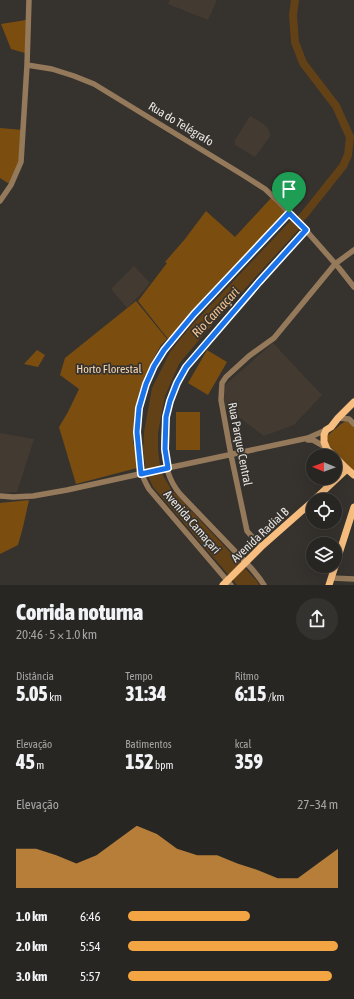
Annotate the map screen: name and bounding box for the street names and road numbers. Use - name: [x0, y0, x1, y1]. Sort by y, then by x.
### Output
- street label: Rua do Telégrafo: [146, 99, 216, 149]
- street label: Rua Parque Central: [225, 401, 255, 488]
- street label: Avenida Camaçari: [161, 488, 223, 556]
- street label: Avenida Radial B: [228, 505, 292, 565]

